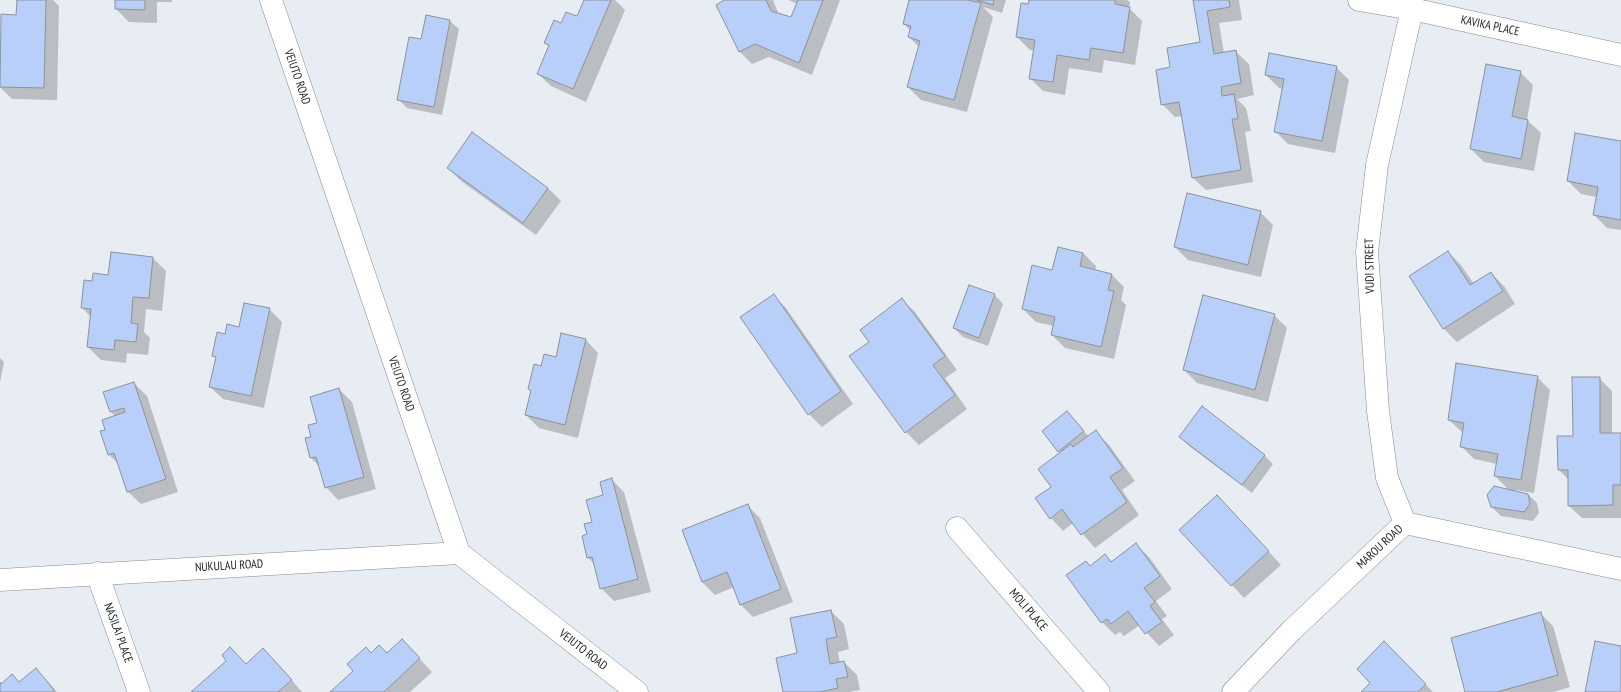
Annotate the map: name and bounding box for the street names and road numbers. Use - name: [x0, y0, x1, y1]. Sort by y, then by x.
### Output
- street label: KAVIKA PLACE: [1459, 13, 1521, 39]
- street label: VEIUTO ROAD: [281, 47, 313, 107]
- street label: VUDI STREET: [1362, 238, 1378, 294]
- street label: VEIUTO ROAD: [385, 354, 417, 414]
- street label: MAROU ROAD: [1354, 522, 1406, 572]
- street label: NUKULAU ROAD: [195, 557, 263, 575]
- street label: MOLI PLACE: [1006, 586, 1050, 634]
- street label: NASILAI PLACE: [101, 601, 135, 665]
- street label: VEIUTO ROAD: [556, 627, 610, 673]

